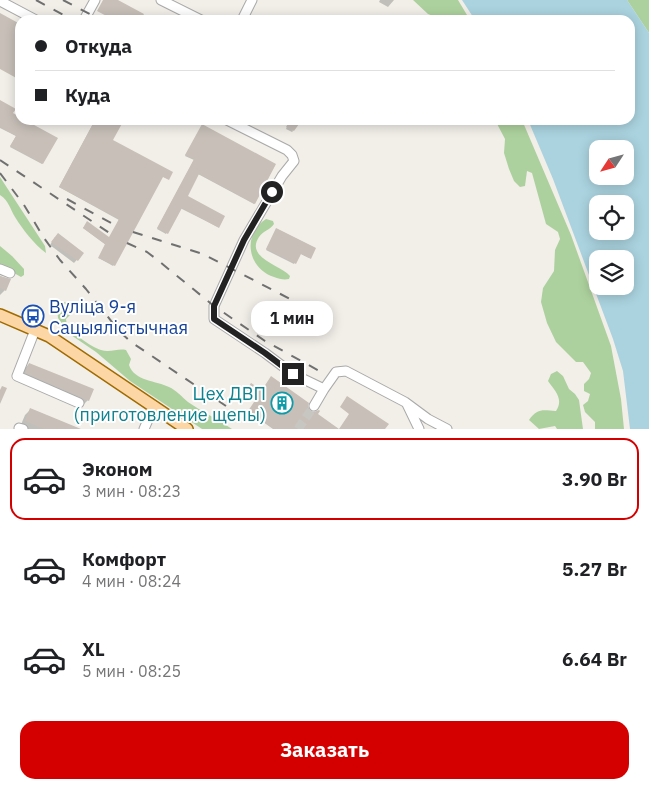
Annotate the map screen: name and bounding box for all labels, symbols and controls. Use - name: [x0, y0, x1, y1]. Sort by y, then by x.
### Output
- text: Откуда: [65, 34, 132, 58]
- text: Куда: [65, 83, 110, 107]
- north arrow: [589, 140, 634, 185]
- map controls: [589, 140, 634, 295]
- route start: [261, 181, 283, 203]
- button: locate: [589, 195, 634, 240]
- button: layers: [589, 250, 634, 295]
- place label: Вуліца 9-я Сацыялістычная: [49, 295, 188, 339]
- callout: 1 мин: [252, 302, 334, 336]
- bus stop icon: Вуліца 9-я Сацыялістычная: [21, 304, 45, 328]
- text: 1 мин: [270, 308, 314, 328]
- route end: [282, 363, 304, 385]
- place label: Цех ДВП (приготовление щепы): [74, 382, 266, 426]
- building icon: Цех ДВП (приготовление щепы): [270, 391, 294, 415]
- icon: car: [22, 457, 67, 502]
- text: Эконом: [82, 457, 153, 481]
- text: 3.90 Br: [562, 467, 627, 491]
- text: 3 мин · 08:23: [82, 481, 181, 501]
- icon: car: [22, 547, 67, 592]
- text: Комфорт: [82, 547, 166, 571]
- text: 5.27 Br: [562, 557, 627, 581]
- text: 4 мин · 08:24: [82, 571, 181, 591]
- icon: car: [22, 637, 67, 682]
- text: XL: [82, 637, 105, 661]
- text: 6.64 Br: [562, 647, 627, 671]
- text: 5 мин · 08:25: [82, 661, 181, 681]
- button: Заказать: [20, 721, 629, 779]

